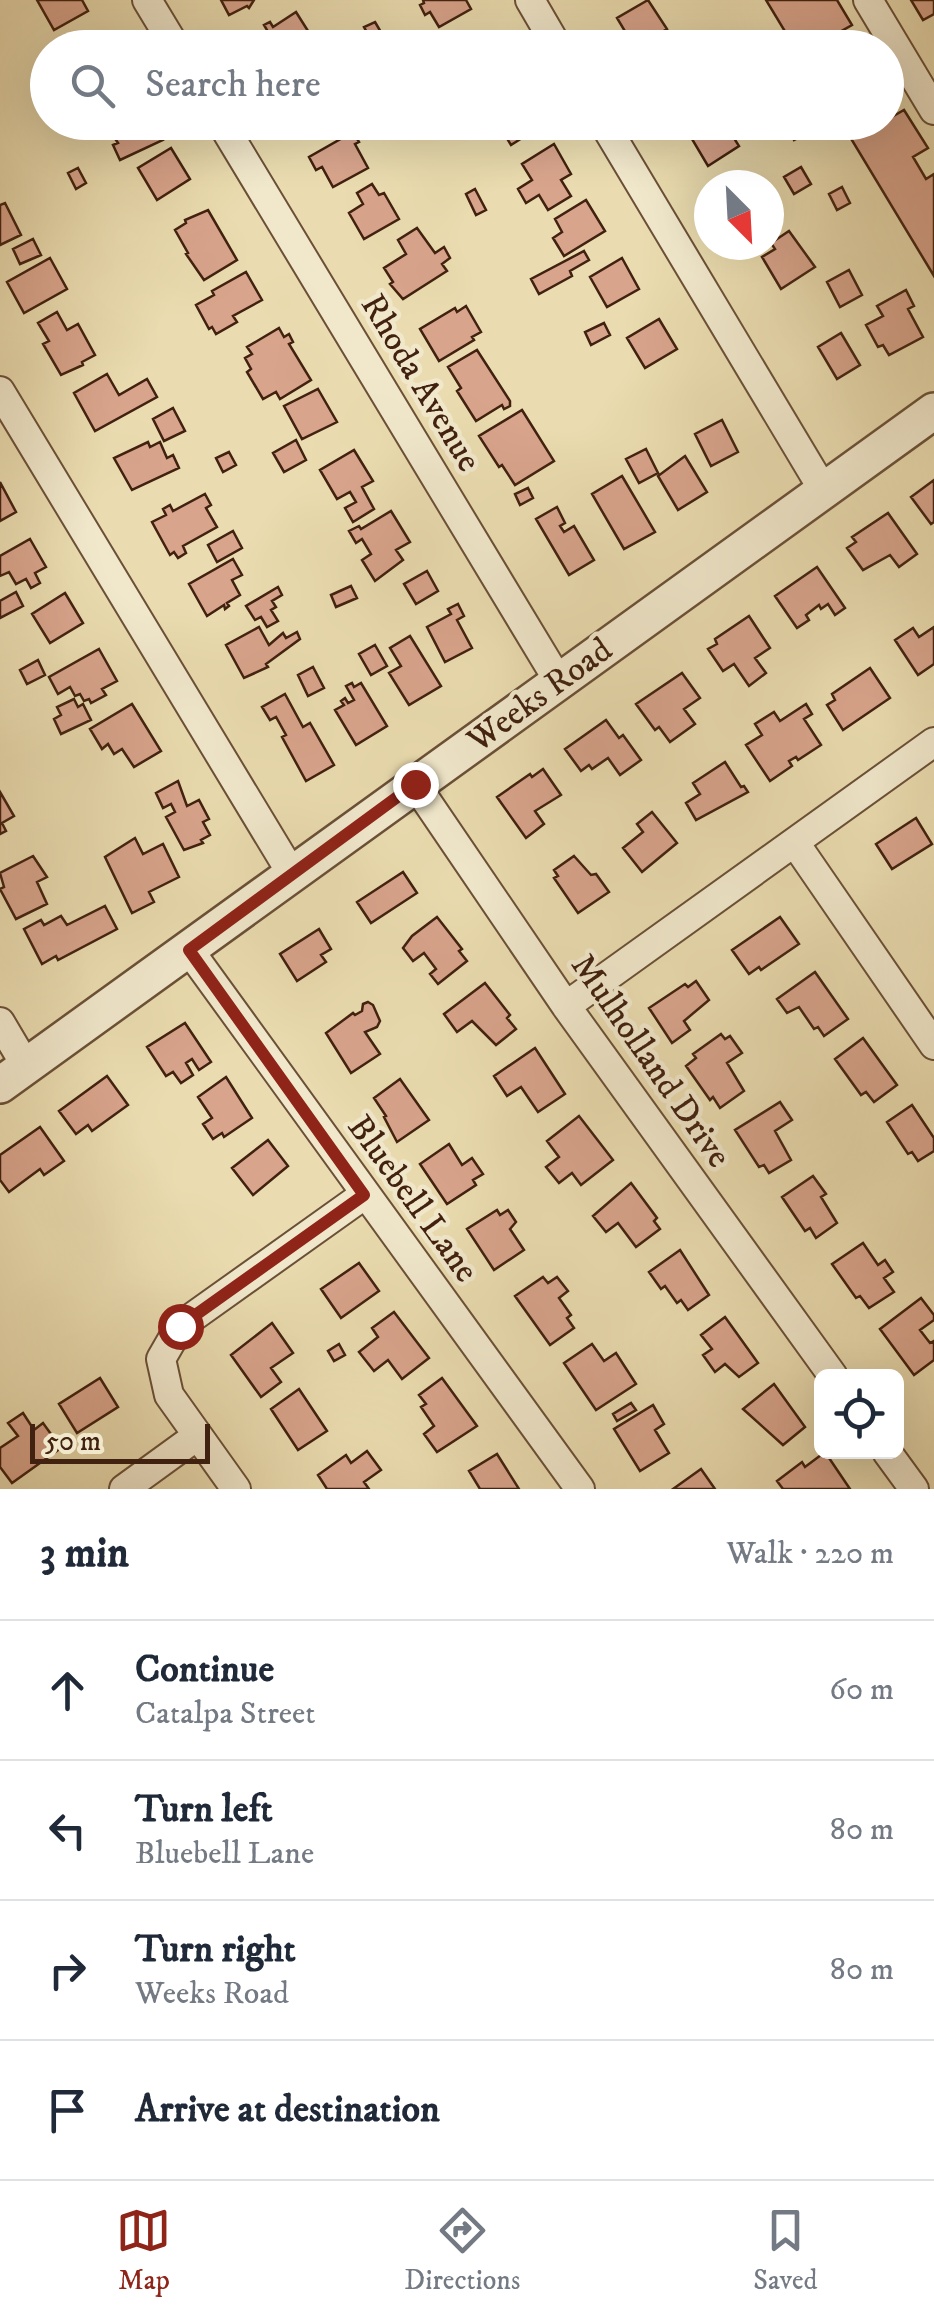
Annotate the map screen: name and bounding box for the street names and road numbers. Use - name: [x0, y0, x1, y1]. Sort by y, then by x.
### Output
- street label: Rhoda Avenue: [350, 286, 490, 480]
- street label: Weeks Road: [458, 628, 622, 763]
- street label: Mulholland Drive: [560, 946, 740, 1177]
- street label: Bluebell Lane: [337, 1107, 488, 1291]

